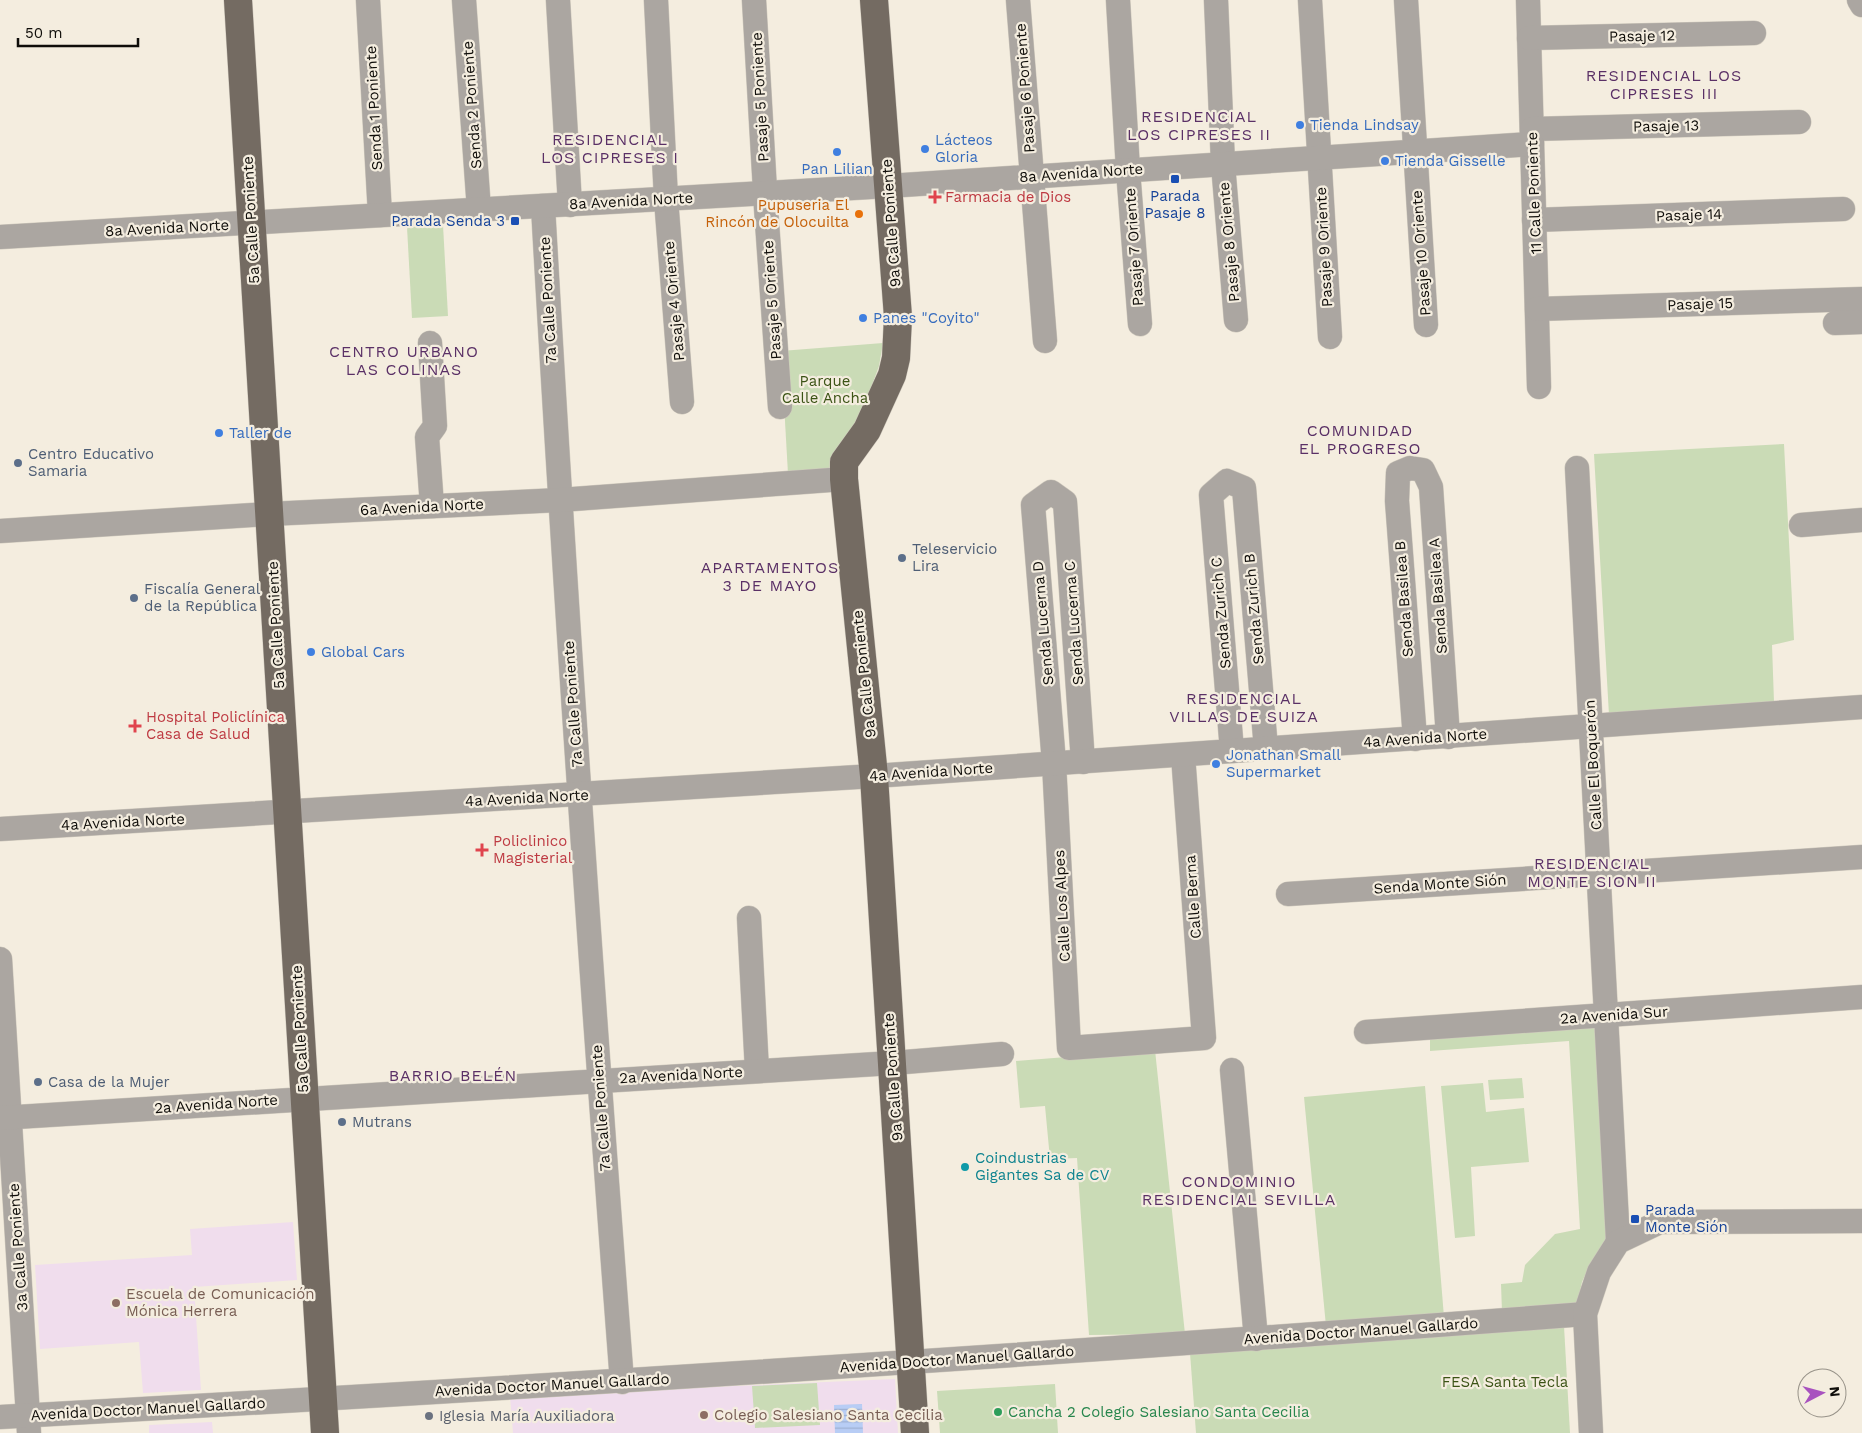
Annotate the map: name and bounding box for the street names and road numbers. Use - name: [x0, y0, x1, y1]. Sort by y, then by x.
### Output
- street label: Pasaje 6 Poniente: [1011, 22, 1039, 154]
- street label: Pasaje 12: [1609, 26, 1675, 46]
- street label: Pasaje 5 Poniente: [748, 32, 772, 162]
- street label: Senda 2 Poniente: [459, 40, 485, 170]
- street label: Senda 1 Poniente: [362, 45, 386, 171]
- street label: Pasaje 13: [1633, 116, 1699, 136]
- street label: 11 Calle Poniente: [1523, 131, 1545, 255]
- street label: 5a Calle Poniente: [239, 156, 263, 284]
- street label: 9a Calle Poniente: [878, 158, 904, 288]
- street label: 8a Avenida Norte: [1018, 160, 1144, 186]
- street label: Pasaje 8 Oriente: [1215, 181, 1243, 303]
- street label: Pasaje 7 Oriente: [1121, 187, 1147, 307]
- street label: Pasaje 9 Oriente: [1312, 187, 1336, 307]
- street label: 8a Avenida Norte: [569, 189, 693, 213]
- street label: Pasaje 10 Oriente: [1408, 190, 1434, 316]
- street label: Pasaje 14: [1655, 205, 1723, 225]
- street label: 8a Avenida Norte: [105, 216, 229, 240]
- street label: 7a Calle Poniente: [536, 236, 560, 364]
- street label: Pasaje 4 Oriente: [660, 240, 688, 362]
- street label: Pasaje 5 Oriente: [759, 240, 785, 360]
- street label: Pasaje 15: [1667, 294, 1733, 314]
- street label: 6a Avenida Norte: [360, 495, 484, 519]
- street label: Senda Basilea A: [1425, 537, 1451, 655]
- street label: Senda Basilea B: [1391, 540, 1417, 658]
- street label: Senda Zurich B: [1240, 553, 1268, 665]
- street label: Senda Zurich C: [1207, 557, 1235, 669]
- street label: Senda Lucerna D: [1029, 560, 1057, 686]
- street label: Senda Lucerna C: [1061, 560, 1087, 686]
- street label: 5a Calle Poniente: [264, 561, 288, 689]
- street label: 9a Calle Poniente: [848, 609, 880, 739]
- street label: 7a Calle Poniente: [560, 640, 586, 768]
- street label: Calle El Boquerón: [1581, 699, 1605, 831]
- street label: 4a Avenida Norte: [1362, 725, 1488, 751]
- street label: 4a Avenida Norte: [868, 759, 994, 785]
- street label: 4a Avenida Norte: [465, 786, 589, 810]
- street label: 4a Avenida Norte: [61, 810, 185, 834]
- street label: Calle Los Alpes: [1050, 849, 1074, 963]
- street label: Calle Berna: [1181, 854, 1205, 940]
- street label: Senda Monte Sión: [1373, 870, 1507, 898]
- street label: 5a Calle Poniente: [288, 965, 312, 1093]
- street label: 2a Avenida Sur: [1559, 1002, 1669, 1028]
- street label: 9a Calle Poniente: [880, 1012, 906, 1142]
- street label: 7a Calle Poniente: [588, 1044, 614, 1172]
- street label: 2a Avenida Norte: [619, 1063, 743, 1087]
- street label: 2a Avenida Norte: [154, 1091, 278, 1117]
- street label: 3a Calle Poniente: [5, 1183, 31, 1311]
- street label: Avenida Doctor Manuel Gallardo: [1243, 1314, 1479, 1348]
- street label: Avenida Doctor Manuel Gallardo: [839, 1342, 1075, 1376]
- street label: Avenida Doctor Manuel Gallardo: [434, 1370, 670, 1400]
- street label: Avenida Doctor Manuel Gallardo: [30, 1394, 266, 1424]

